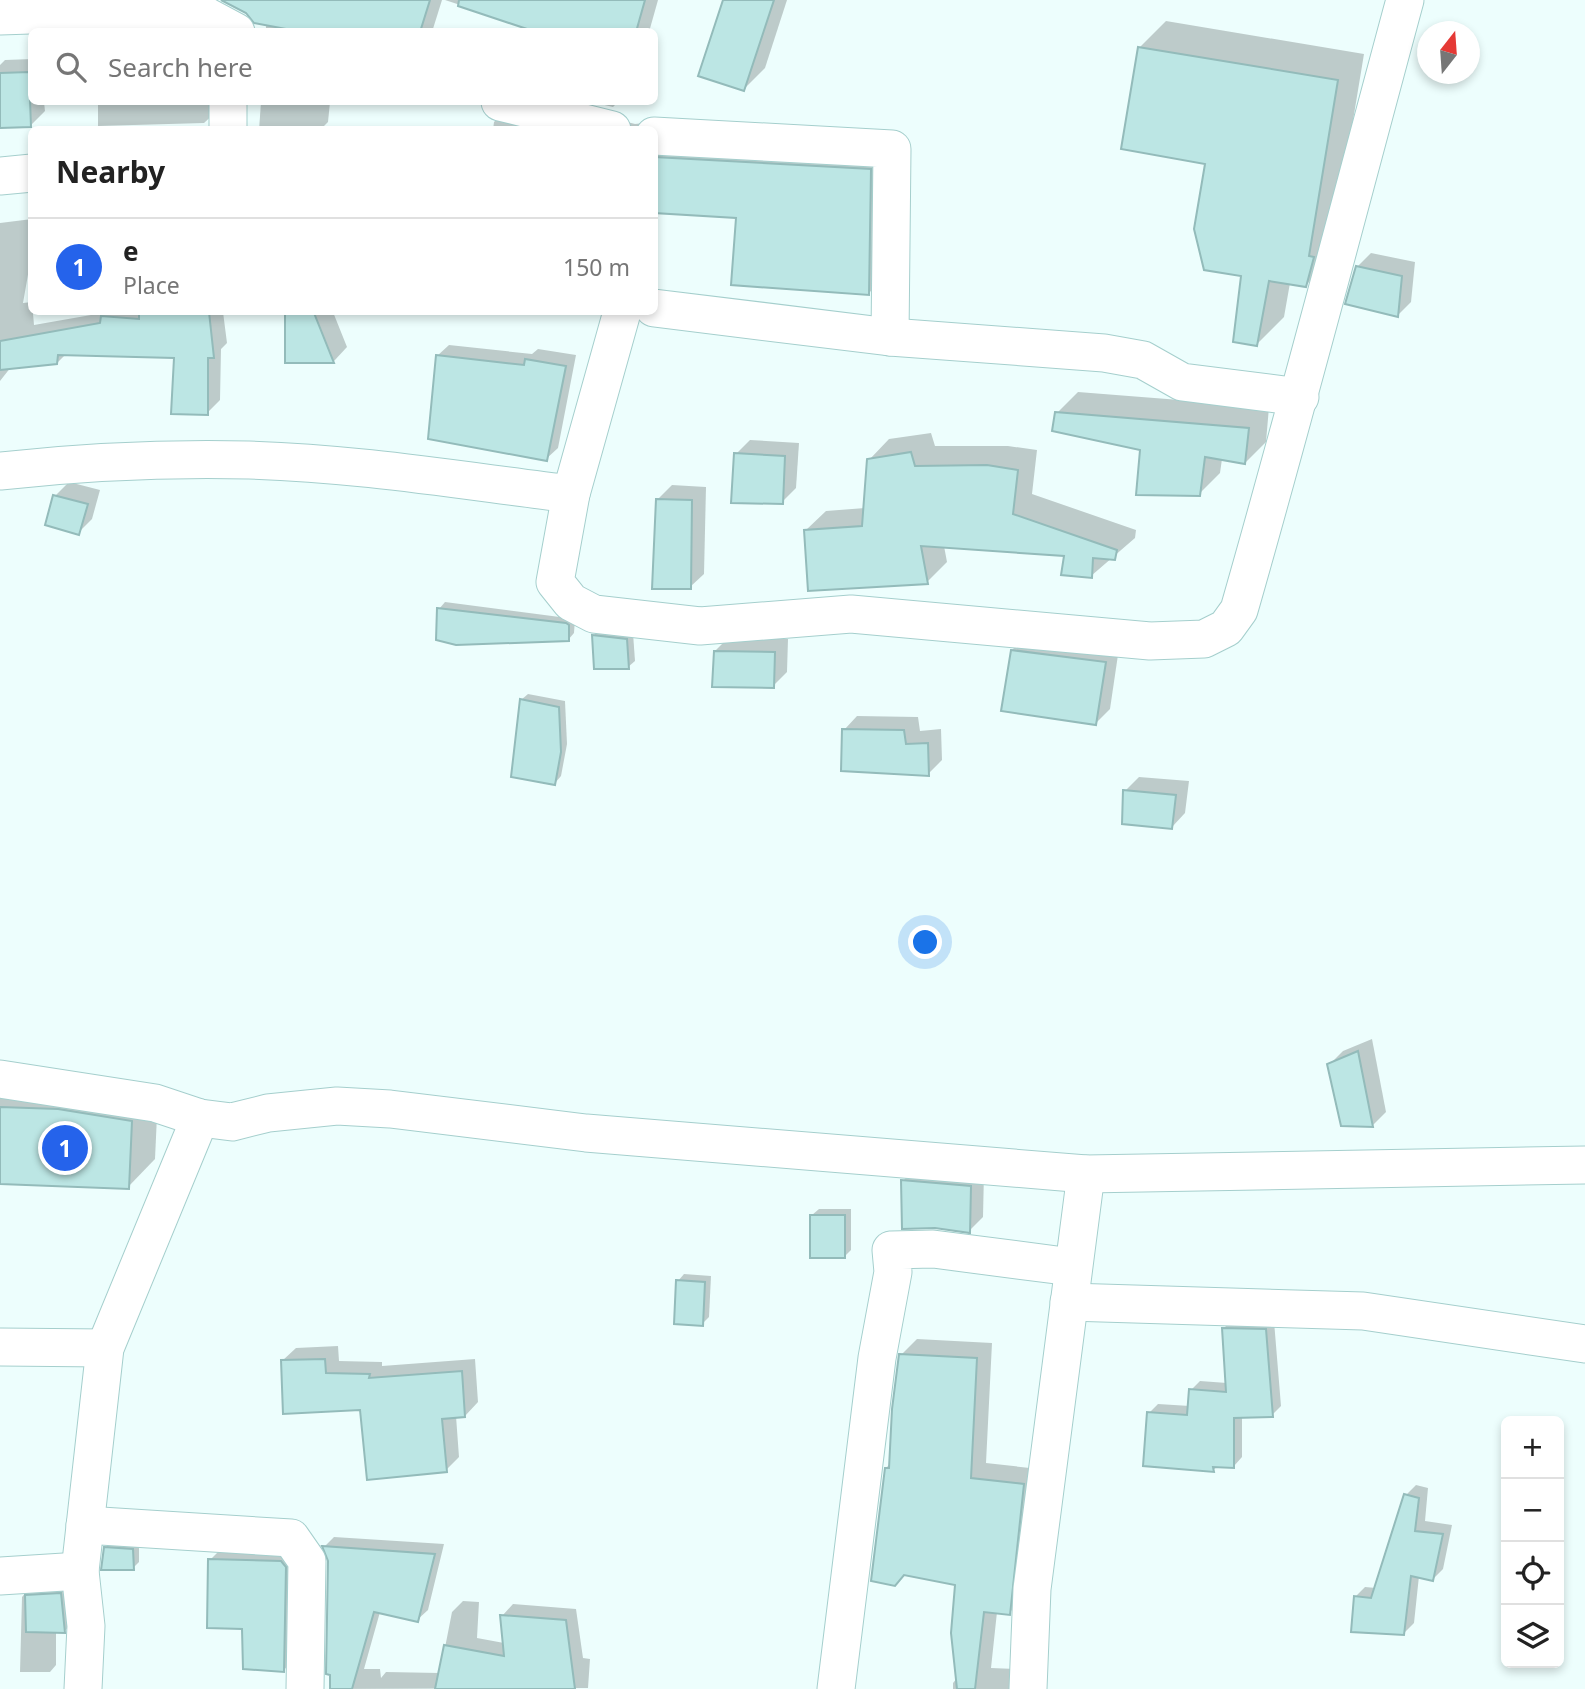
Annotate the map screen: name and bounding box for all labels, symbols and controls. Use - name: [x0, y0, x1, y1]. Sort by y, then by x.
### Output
- north arrow: [1417, 21, 1480, 84]
- search box: [28, 28, 658, 105]
- icon: search: [52, 48, 90, 86]
- text: Search here: [108, 49, 253, 85]
- text: Nearby: [56, 151, 165, 192]
- text: e: [123, 233, 139, 269]
- text: 1: [72, 251, 86, 283]
- text: 150 m: [563, 251, 630, 283]
- text: Place: [123, 269, 180, 301]
- your location: [908, 925, 942, 959]
- pin: 1: [42, 1122, 88, 1174]
- map controls: [1501, 1416, 1564, 1668]
- button: +: [1501, 1416, 1564, 1479]
- button: −: [1501, 1479, 1564, 1542]
- button: locate: [1501, 1542, 1564, 1605]
- button: layers: [1501, 1605, 1564, 1668]

